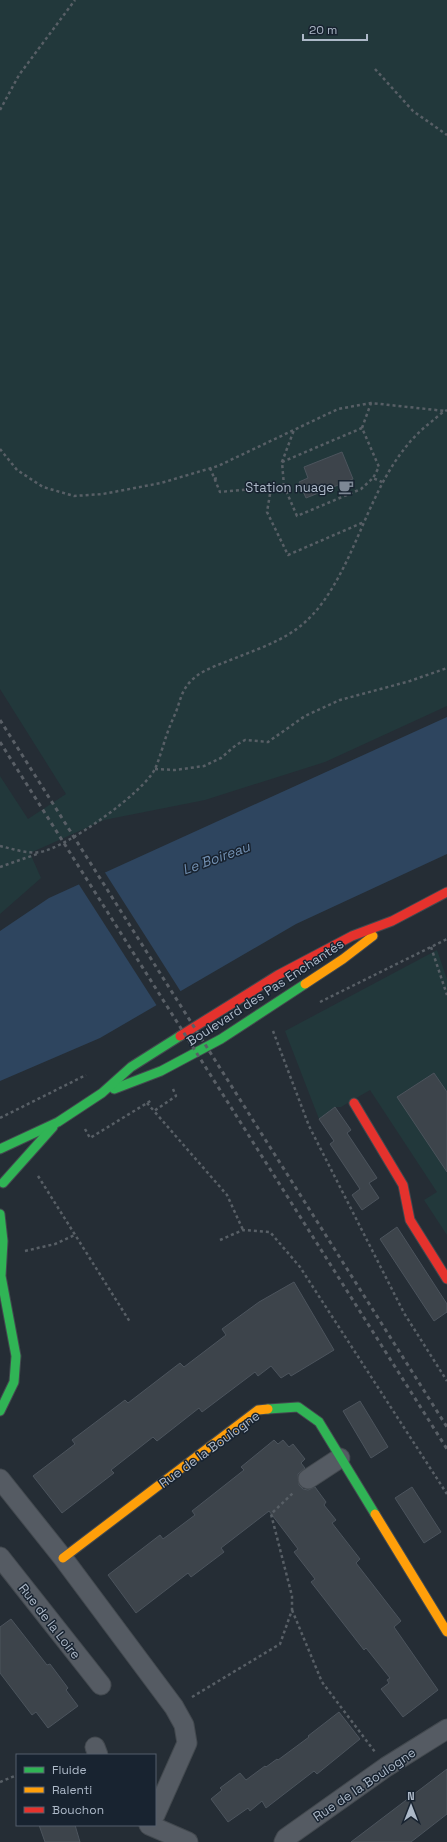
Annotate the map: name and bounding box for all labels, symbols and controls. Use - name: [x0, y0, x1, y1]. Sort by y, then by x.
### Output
- scale bar: [303, 16, 367, 42]
- text: 20 m: [309, 22, 337, 38]
- cafe icon: Station nuage: [337, 478, 355, 496]
- place label: Station nuage: [245, 479, 334, 496]
- water label: Le Boireau: [180, 837, 254, 879]
- street label: Boulevard des Pas Enchantés: [183, 935, 347, 1050]
- street label: Rue de la Boulogne: [156, 1407, 263, 1492]
- street label: Rue de la Loire: [15, 1580, 84, 1662]
- street label: Rue de la Boulogne: [310, 1744, 419, 1825]
- legend: [16, 1754, 156, 1826]
- text: Fluide: [52, 1762, 87, 1778]
- text: Ralenti: [52, 1782, 92, 1798]
- north arrow: [391, 1786, 431, 1826]
- text: N: [407, 1789, 415, 1803]
- text: Bouchon: [52, 1802, 104, 1818]

